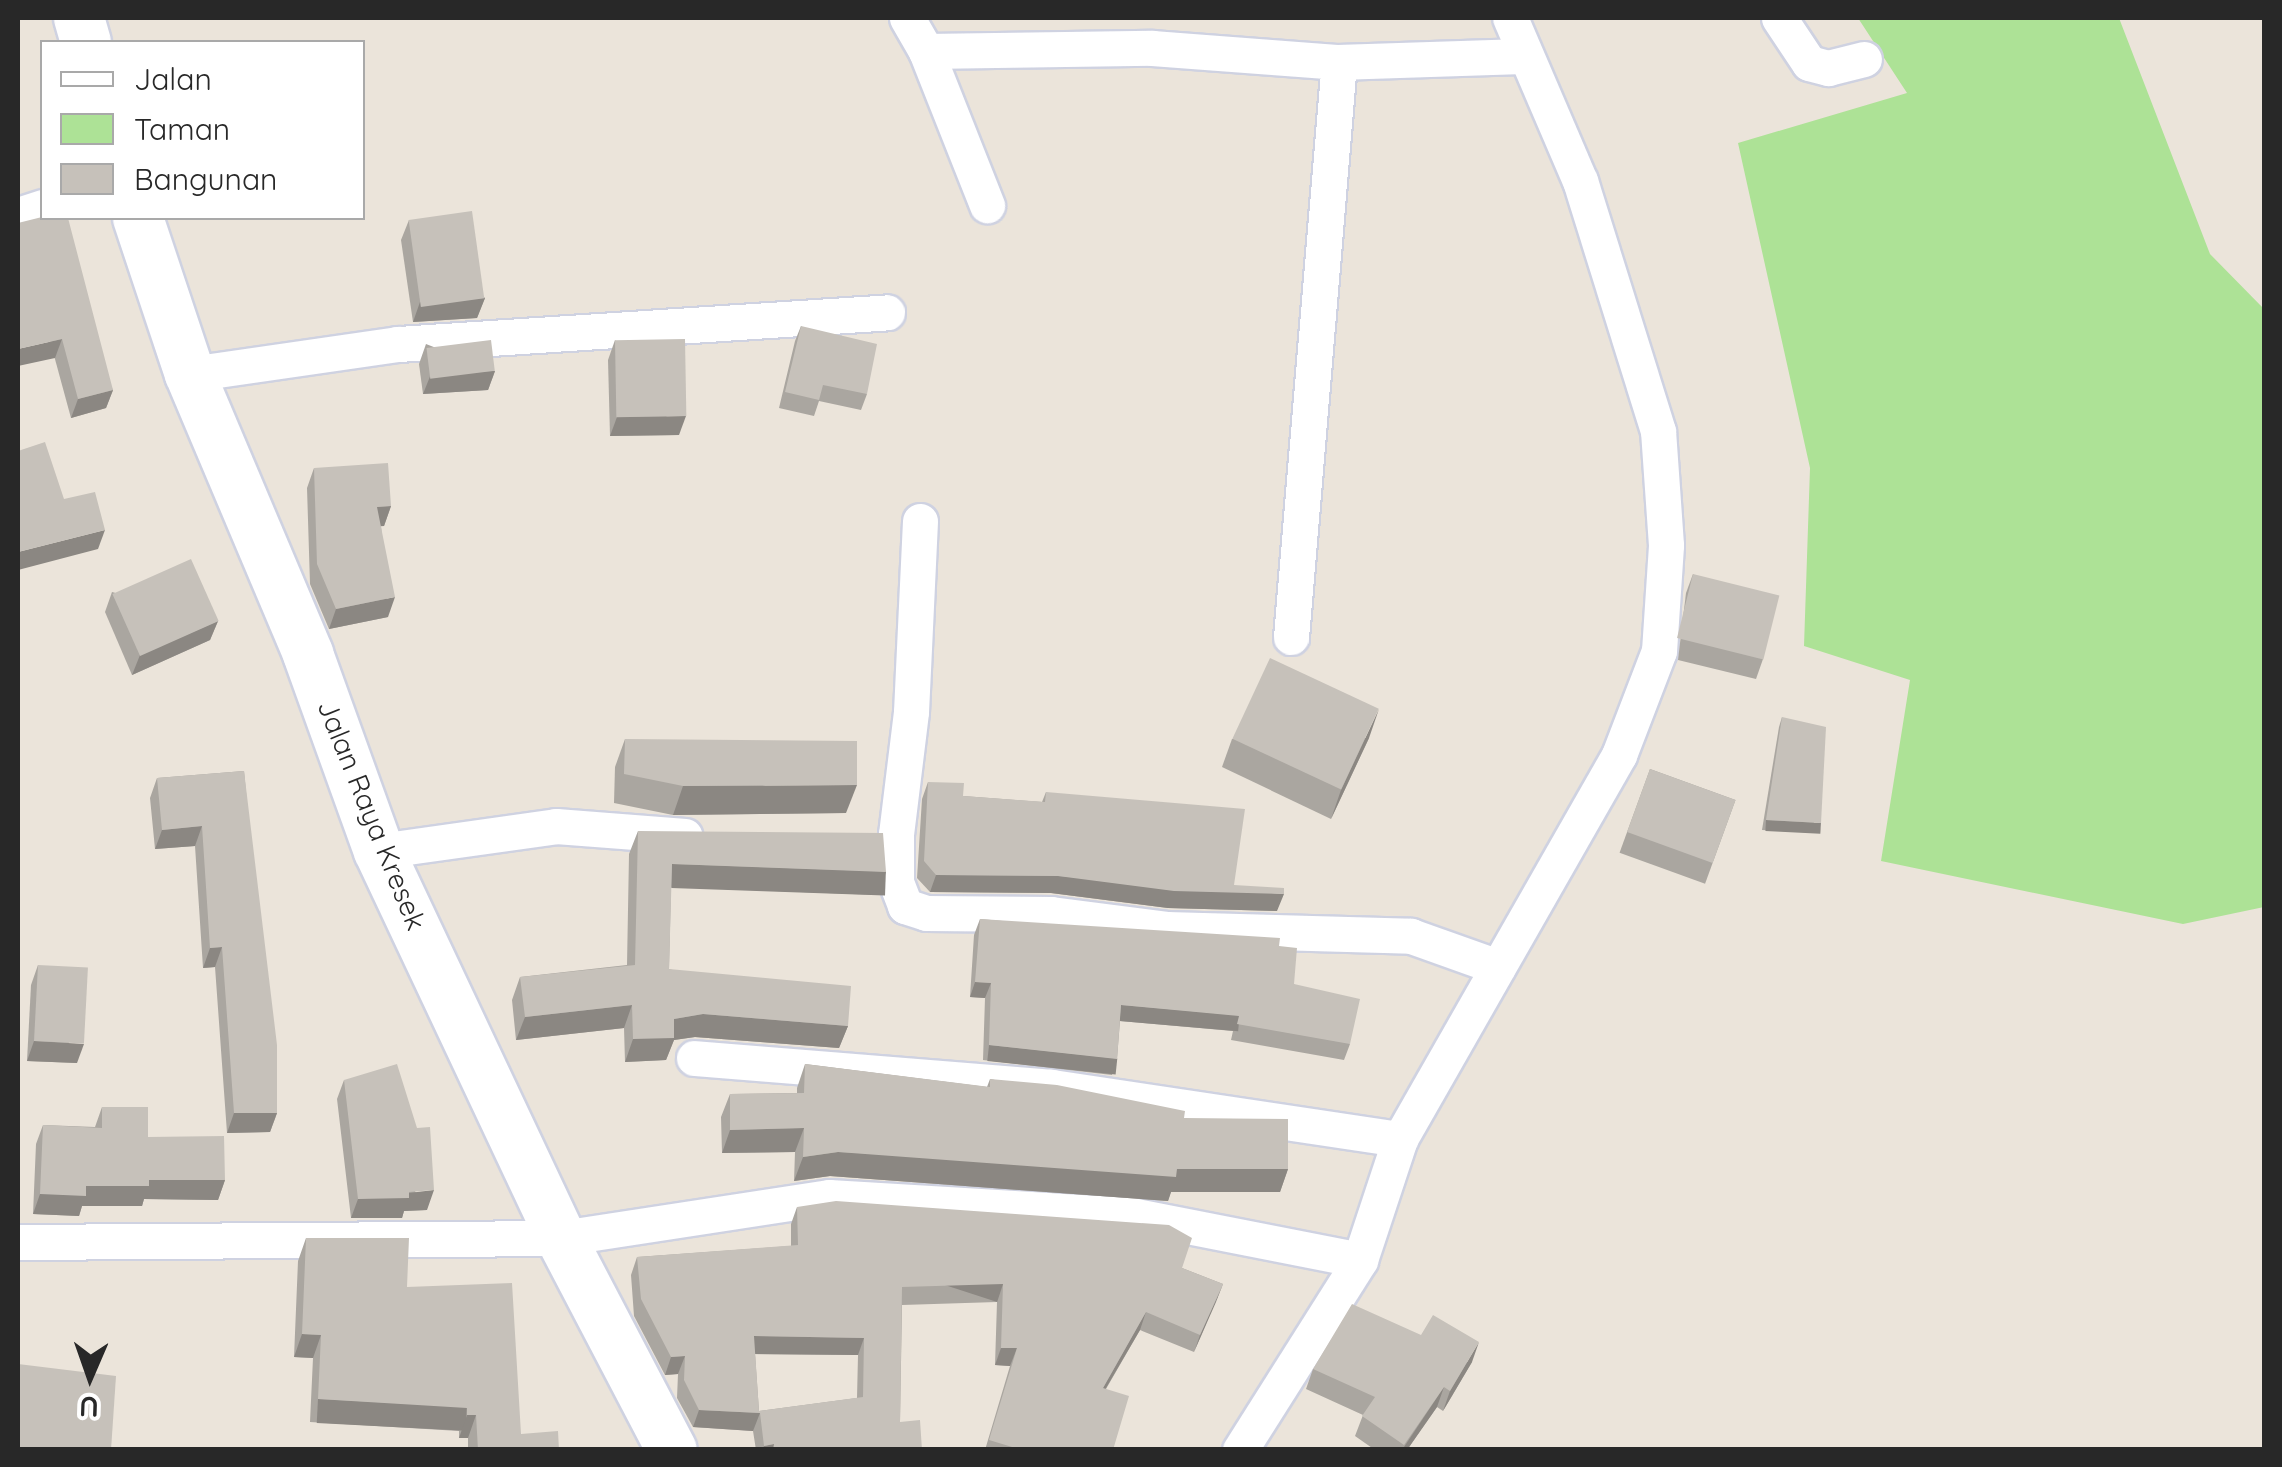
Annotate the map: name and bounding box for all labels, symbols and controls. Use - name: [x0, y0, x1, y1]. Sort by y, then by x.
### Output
- legend: [40, 40, 365, 220]
- text: Jalan: [134, 60, 212, 98]
- text: Taman: [134, 110, 230, 148]
- text: Bangunan: [134, 160, 277, 198]
- street label: Jalan Raya Kresek: [311, 695, 433, 935]
- north arrow: [40, 1327, 140, 1427]
- text: U: [78, 1390, 99, 1425]

